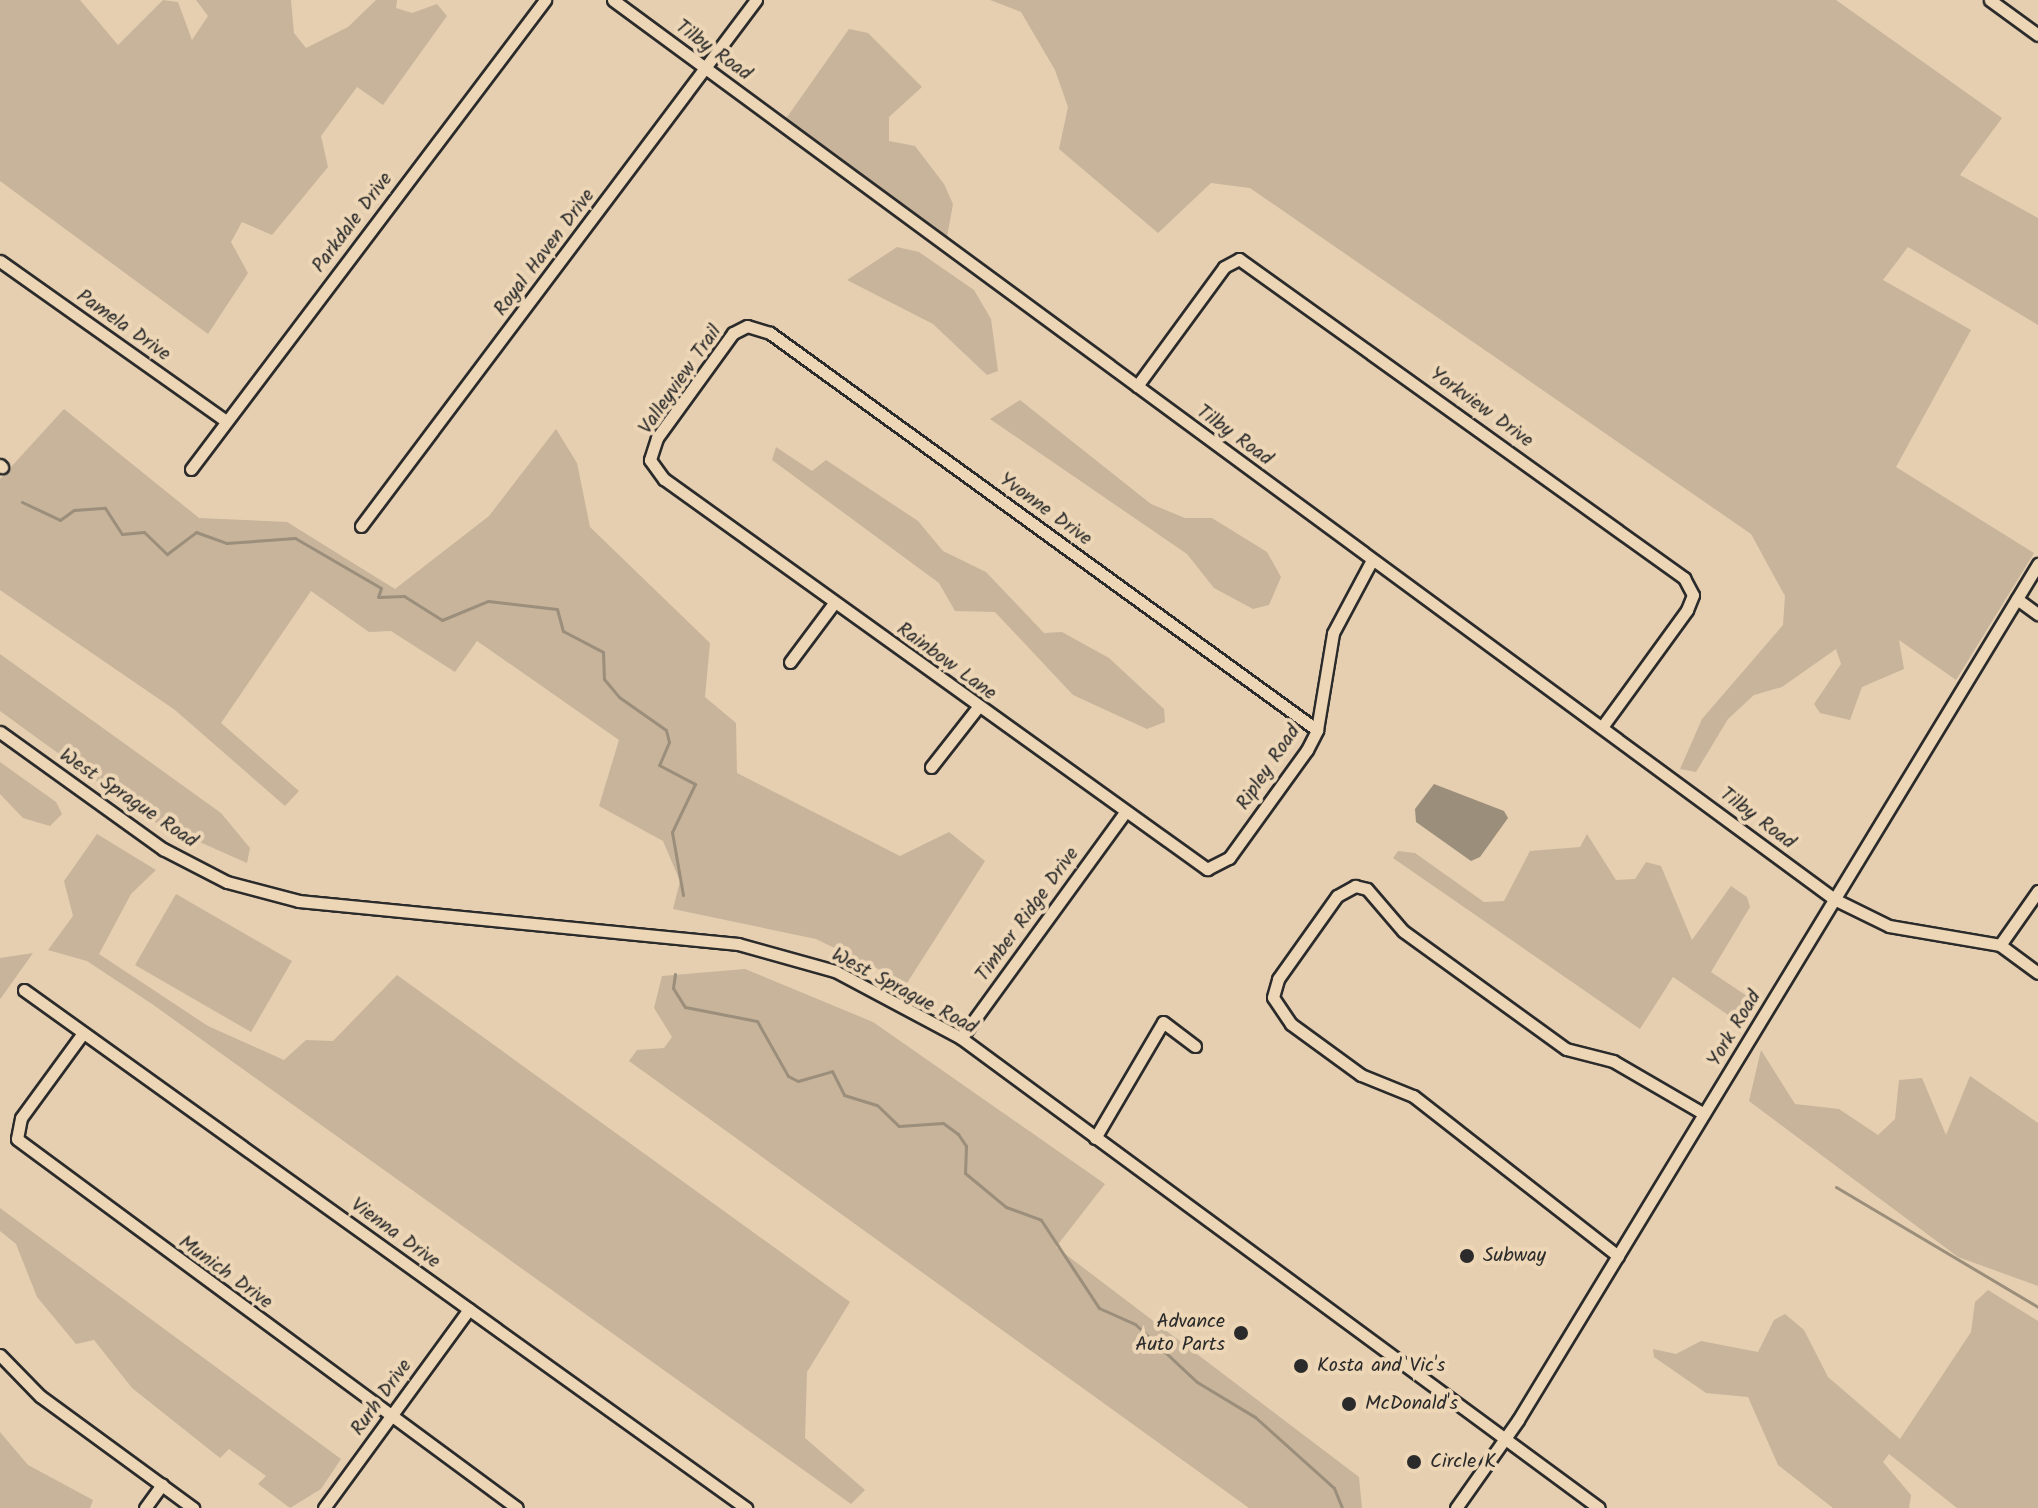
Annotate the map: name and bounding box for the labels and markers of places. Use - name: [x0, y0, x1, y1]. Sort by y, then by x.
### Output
- place label: Subway: [1483, 1244, 1546, 1268]
- marker: Subway: [1458, 1247, 1476, 1265]
- place label: Advance Auto Parts: [1135, 1310, 1225, 1357]
- marker: Advance Auto Parts: [1232, 1324, 1250, 1342]
- place label: Kosta and Vic's: [1317, 1354, 1445, 1378]
- marker: Kosta and Vic's: [1292, 1357, 1310, 1375]
- place label: McDonald's: [1365, 1392, 1458, 1416]
- marker: McDonald's: [1340, 1395, 1358, 1413]
- place label: Circle K: [1430, 1450, 1496, 1474]
- marker: Circle K: [1405, 1453, 1423, 1471]

